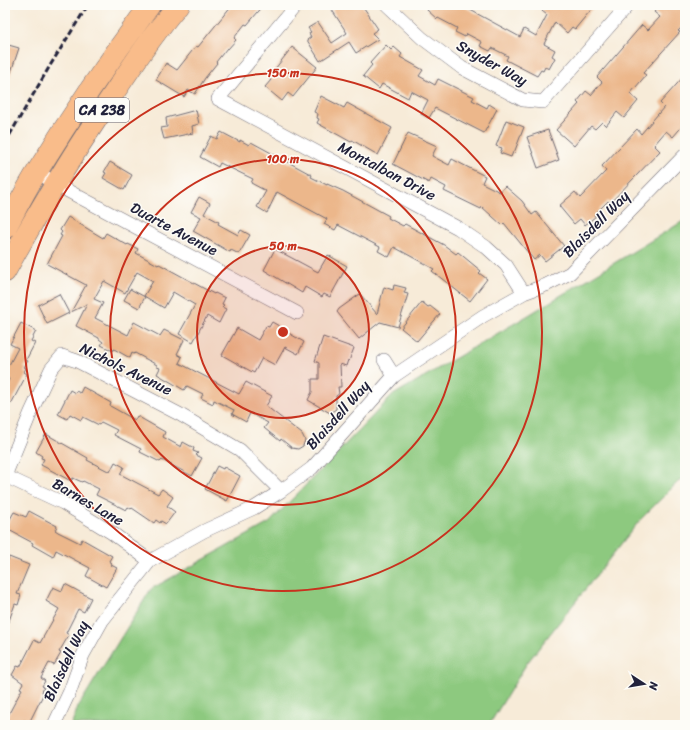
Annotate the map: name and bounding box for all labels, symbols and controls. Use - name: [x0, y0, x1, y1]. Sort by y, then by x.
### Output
- street label: Snyder Way: [452, 33, 533, 93]
- text: 150 m: [267, 62, 300, 84]
- road number: CA 238: [75, 98, 129, 122]
- street label: Montalban Drive: [333, 134, 441, 208]
- text: 100 m: [267, 148, 300, 170]
- street label: Blaisdell Way: [556, 184, 636, 264]
- street label: Duarte Avenue: [125, 195, 223, 263]
- text: 50 m: [269, 235, 297, 257]
- centre of rings: [276, 325, 290, 339]
- street label: Nichols Avenue: [75, 335, 177, 403]
- street label: Blaisdell Way: [299, 374, 377, 456]
- street label: Barnes Lane: [47, 471, 129, 533]
- street label: Blaisdell Way: [36, 616, 96, 706]
- north arrow: [624, 664, 664, 704]
- text: N: [643, 679, 664, 692]

